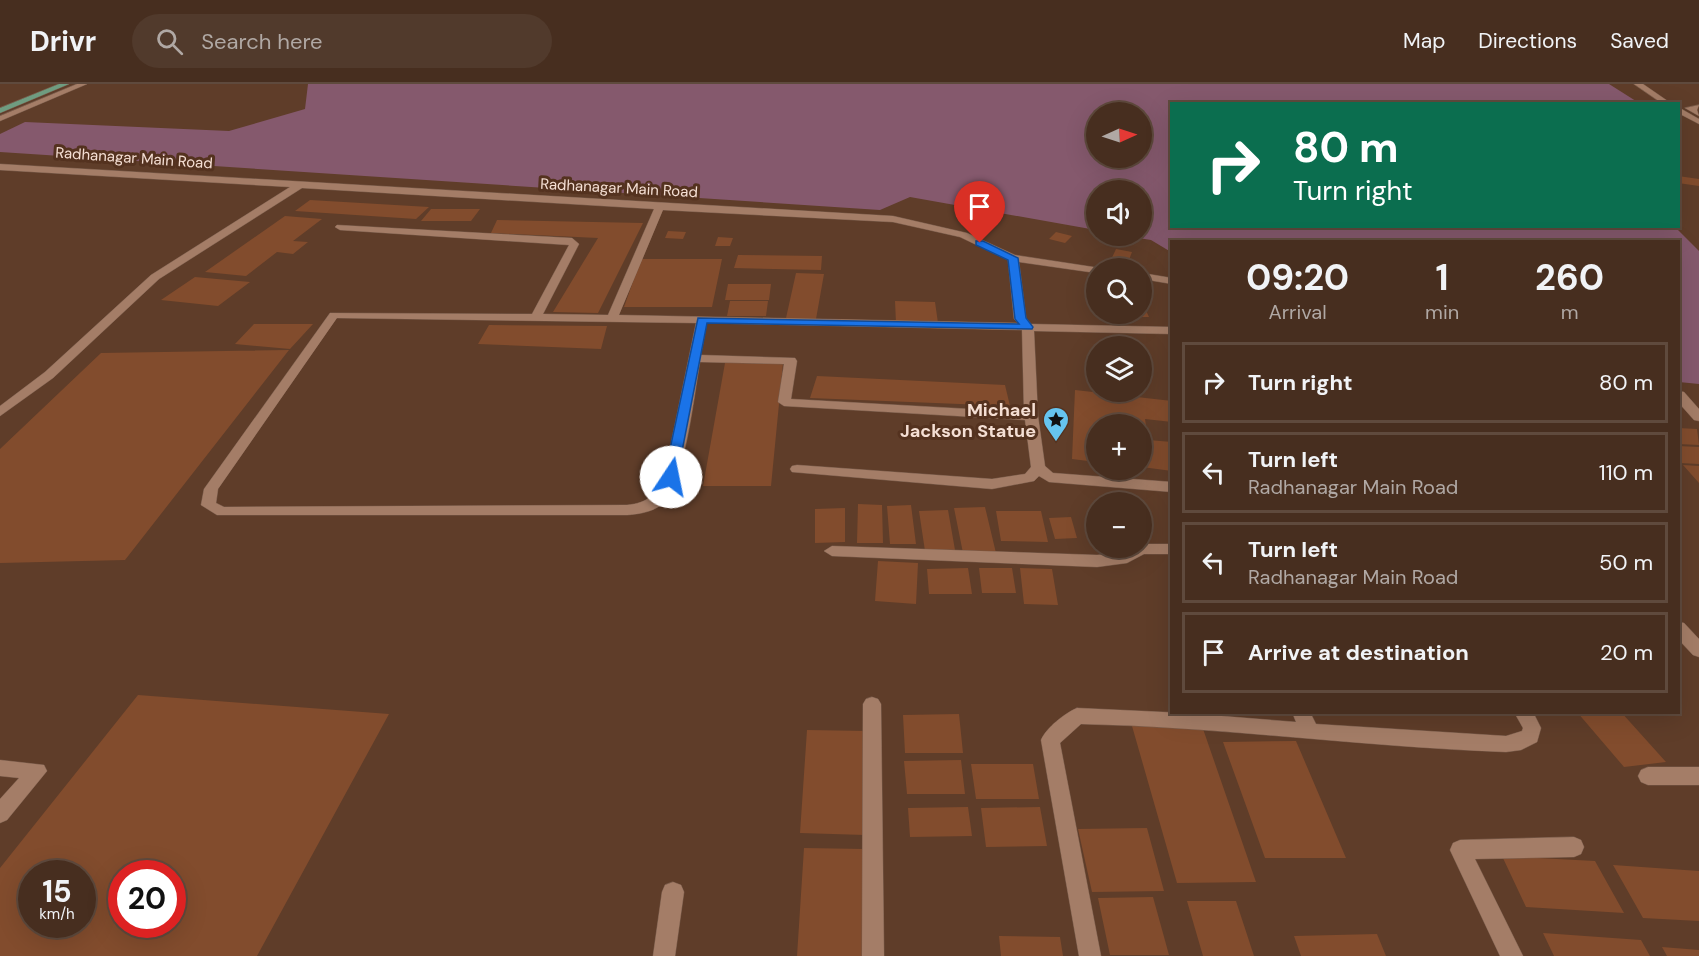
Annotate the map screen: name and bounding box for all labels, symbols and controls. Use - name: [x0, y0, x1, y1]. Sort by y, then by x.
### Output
- search box: [132, 14, 552, 68]
- text: Drivr: [30, 23, 96, 60]
- icon: search: [153, 25, 186, 58]
- text: Search here: [201, 27, 323, 56]
- text: Map: [1403, 27, 1445, 55]
- text: Directions: [1478, 27, 1577, 55]
- text: Saved: [1610, 27, 1669, 55]
- north arrow: [1086, 102, 1152, 168]
- map controls: [1086, 102, 1152, 558]
- text: 80 m: [1293, 120, 1399, 175]
- icon: right: [1194, 126, 1272, 204]
- street label: Radhanagar Main Road: [55, 143, 213, 173]
- text: Turn right: [1293, 173, 1413, 208]
- street label: Radhanagar Main Road: [540, 174, 698, 202]
- button: sound: [1086, 180, 1152, 246]
- pin: [954, 181, 1005, 243]
- icon: arrive: [963, 190, 996, 223]
- text: 09:20: [1246, 254, 1349, 301]
- text: 1: [1436, 254, 1449, 301]
- text: 260: [1535, 254, 1604, 301]
- button: search: [1086, 258, 1152, 324]
- text: Arrival: [1268, 299, 1327, 325]
- text: min: [1425, 299, 1459, 325]
- text: m: [1561, 299, 1579, 325]
- button: layers: [1086, 336, 1152, 402]
- icon: right: [1197, 366, 1230, 399]
- text: Turn right: [1248, 368, 1353, 397]
- text: 80 m: [1599, 368, 1653, 397]
- place label: Michael Jackson Statue: [900, 398, 1036, 443]
- place icon: Michael Jackson Statue: [1041, 405, 1071, 443]
- button: +: [1086, 414, 1152, 480]
- position arrow: [639, 445, 703, 509]
- text: Turn left: [1248, 445, 1338, 474]
- icon: left: [1197, 456, 1230, 489]
- text: 110 m: [1599, 458, 1653, 487]
- text: Radhanagar Main Road: [1248, 474, 1458, 500]
- button: −: [1086, 492, 1152, 558]
- text: Turn left: [1248, 535, 1338, 564]
- icon: left: [1197, 546, 1230, 579]
- text: 50 m: [1599, 548, 1653, 577]
- text: Radhanagar Main Road: [1248, 564, 1458, 590]
- icon: arrive: [1197, 636, 1230, 669]
- text: Arrive at destination: [1248, 638, 1469, 667]
- text: 20 m: [1600, 638, 1653, 667]
- speed limit sign: 20: [108, 860, 186, 938]
- text: 15: [42, 872, 72, 911]
- text: km/h: [39, 904, 75, 924]

